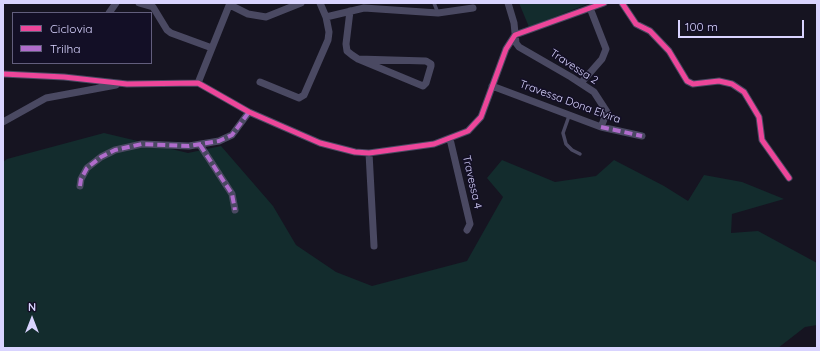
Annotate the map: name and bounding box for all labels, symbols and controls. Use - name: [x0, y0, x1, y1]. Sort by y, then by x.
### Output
- legend: [12, 12, 152, 64]
- scale bar: [680, 12, 806, 38]
- text: 100 m: [685, 19, 718, 34]
- text: Ciclovia: [50, 21, 93, 36]
- text: Trilha: [50, 41, 81, 56]
- street label: Travessa 2: [547, 47, 601, 87]
- street label: Travessa Dona Elvira: [518, 78, 622, 126]
- street label: Travessa 4: [459, 154, 485, 210]
- north arrow: [12, 299, 52, 339]
- text: N: [28, 300, 36, 314]

